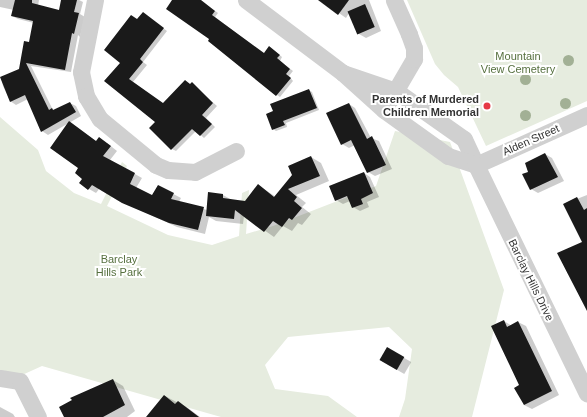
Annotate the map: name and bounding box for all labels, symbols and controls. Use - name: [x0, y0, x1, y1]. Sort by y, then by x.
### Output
- park label: Mountain View Cemetery: [481, 50, 555, 76]
- place label: Parents of Murdered Children Memorial: [372, 93, 479, 119]
- marker: Parents of Murdered Children Memorial: [482, 101, 492, 111]
- street label: Alden Street: [501, 122, 561, 158]
- street label: Barclay Hills Drive: [506, 237, 556, 323]
- park label: Barclay Hills Park: [96, 253, 142, 279]

